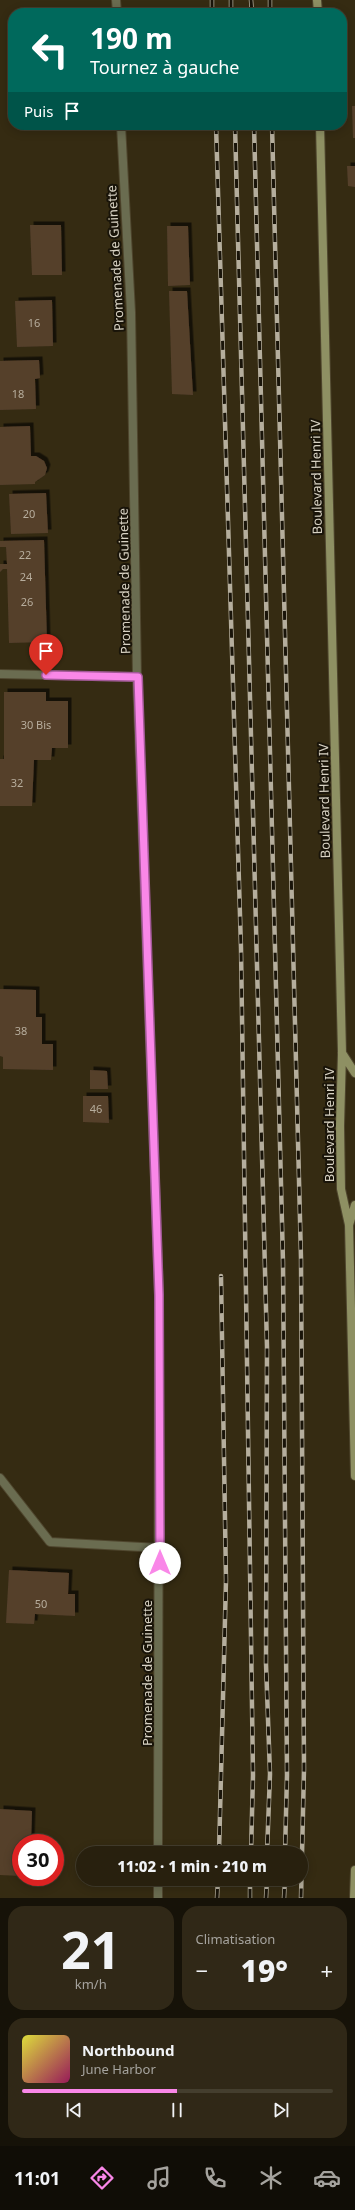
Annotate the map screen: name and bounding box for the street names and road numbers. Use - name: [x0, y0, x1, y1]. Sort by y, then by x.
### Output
- street label: Promenade de Guinette: [102, 185, 128, 331]
- street label: Boulevard Henri IV: [306, 419, 326, 534]
- street label: Promenade de Guinette: [114, 508, 134, 654]
- street label: Boulevard Henri IV: [314, 743, 334, 858]
- street label: Boulevard Henri IV: [320, 1068, 338, 1182]
- street label: Promenade de Guinette: [138, 1600, 156, 1746]

